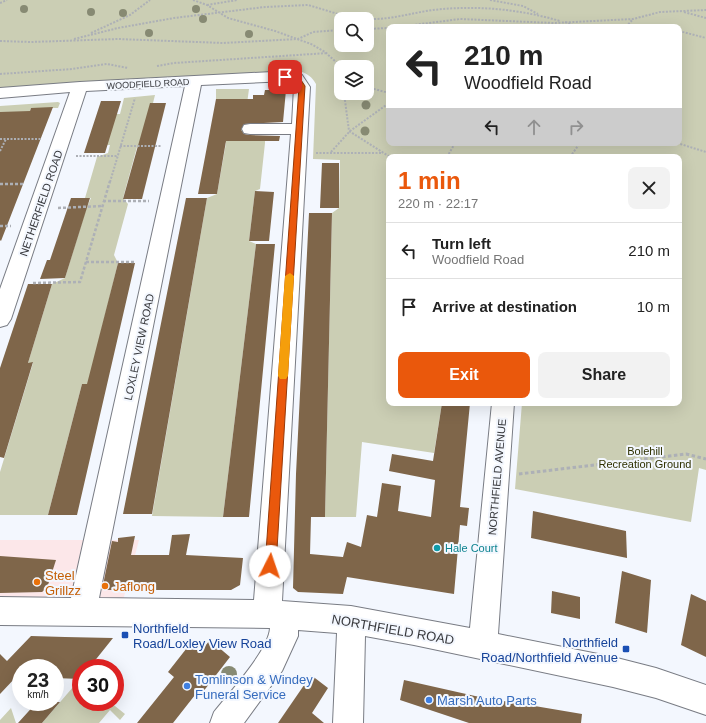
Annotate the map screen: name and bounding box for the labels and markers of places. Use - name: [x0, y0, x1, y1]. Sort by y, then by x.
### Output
- pin: [268, 60, 302, 94]
- place label: Hale Court: [445, 542, 498, 554]
- marker: Hale Court: [432, 543, 442, 553]
- place label: Steel Grillzz: [45, 568, 81, 598]
- marker: Steel Grillzz: [32, 577, 42, 587]
- place label: Jaflong: [113, 579, 155, 594]
- marker: Jaflong: [100, 581, 110, 591]
- place label: Northfield Road/Loxley View Road: [133, 621, 272, 651]
- marker: Northfield Road/Loxley View Road: [120, 630, 130, 640]
- place label: Northfield Road/Northfield Avenue: [481, 635, 618, 665]
- marker: Northfield Road/Northfield Avenue: [621, 644, 631, 654]
- place label: Tomlinson & Windey Funeral Service: [195, 672, 313, 702]
- marker: Tomlinson & Windey Funeral Service: [182, 681, 192, 691]
- place label: Marsh Auto Parts: [437, 693, 537, 708]
- marker: Marsh Auto Parts: [424, 695, 434, 705]

